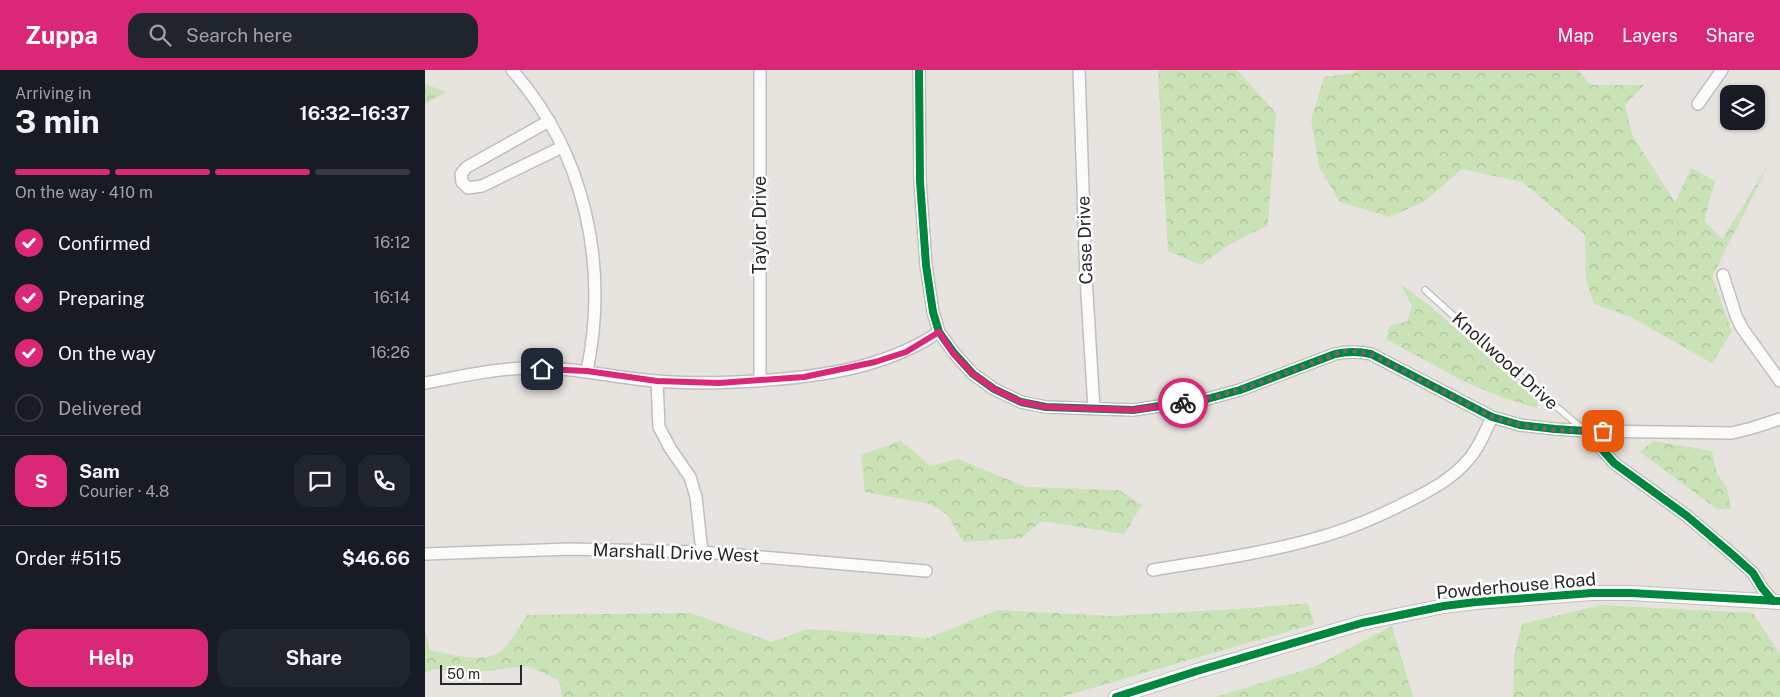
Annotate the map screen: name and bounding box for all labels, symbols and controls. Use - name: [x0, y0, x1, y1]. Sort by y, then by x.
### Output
- search box: [128, 13, 478, 58]
- text: Zuppa: [25, 21, 98, 49]
- icon: search: [146, 21, 174, 49]
- text: Search here: [186, 24, 293, 46]
- text: Map: [1558, 25, 1594, 46]
- text: Layers: [1622, 25, 1678, 46]
- text: Share: [1706, 25, 1755, 46]
- text: Arriving in: [15, 84, 91, 103]
- map controls: [1720, 85, 1765, 130]
- button: layers: [1720, 85, 1765, 130]
- text: 16:32–16:37: [300, 102, 410, 124]
- text: 3 min: [15, 103, 100, 140]
- street label: Taylor Drive: [749, 176, 770, 274]
- text: On the way · 410 m: [15, 183, 153, 202]
- street label: Case Drive: [1072, 195, 1097, 285]
- icon: check: [15, 229, 43, 257]
- text: Confirmed: [58, 232, 151, 254]
- text: 16:12: [374, 233, 410, 252]
- icon: check: [15, 284, 43, 312]
- text: Preparing: [58, 287, 145, 309]
- text: 16:14: [373, 288, 410, 307]
- street label: Knollwood Drive: [1448, 307, 1563, 414]
- icon: check: [15, 339, 43, 367]
- text: On the way: [58, 342, 156, 364]
- text: 16:26: [370, 343, 410, 362]
- pin: [521, 348, 563, 390]
- icon: home: [528, 355, 556, 383]
- courier: [1158, 378, 1208, 428]
- icon: bike: [1169, 389, 1197, 417]
- text: Delivered: [58, 397, 142, 419]
- pin: [1582, 410, 1624, 452]
- icon: bag: [1589, 417, 1617, 445]
- button: chat: [294, 455, 346, 507]
- button: phone: [358, 455, 410, 507]
- text: Sam: [79, 460, 120, 482]
- text: S: [34, 470, 48, 492]
- text: Courier · 4.8: [79, 482, 169, 501]
- street label: Marshall Drive West: [592, 539, 760, 566]
- text: Order #5115: [15, 547, 122, 569]
- text: $46.66: [342, 547, 410, 569]
- street label: Powderhouse Road: [1435, 568, 1597, 603]
- button: Help: [15, 629, 208, 687]
- button: Share: [218, 629, 410, 687]
- scale bar: [440, 662, 523, 685]
- text: 50 m: [447, 666, 480, 682]

